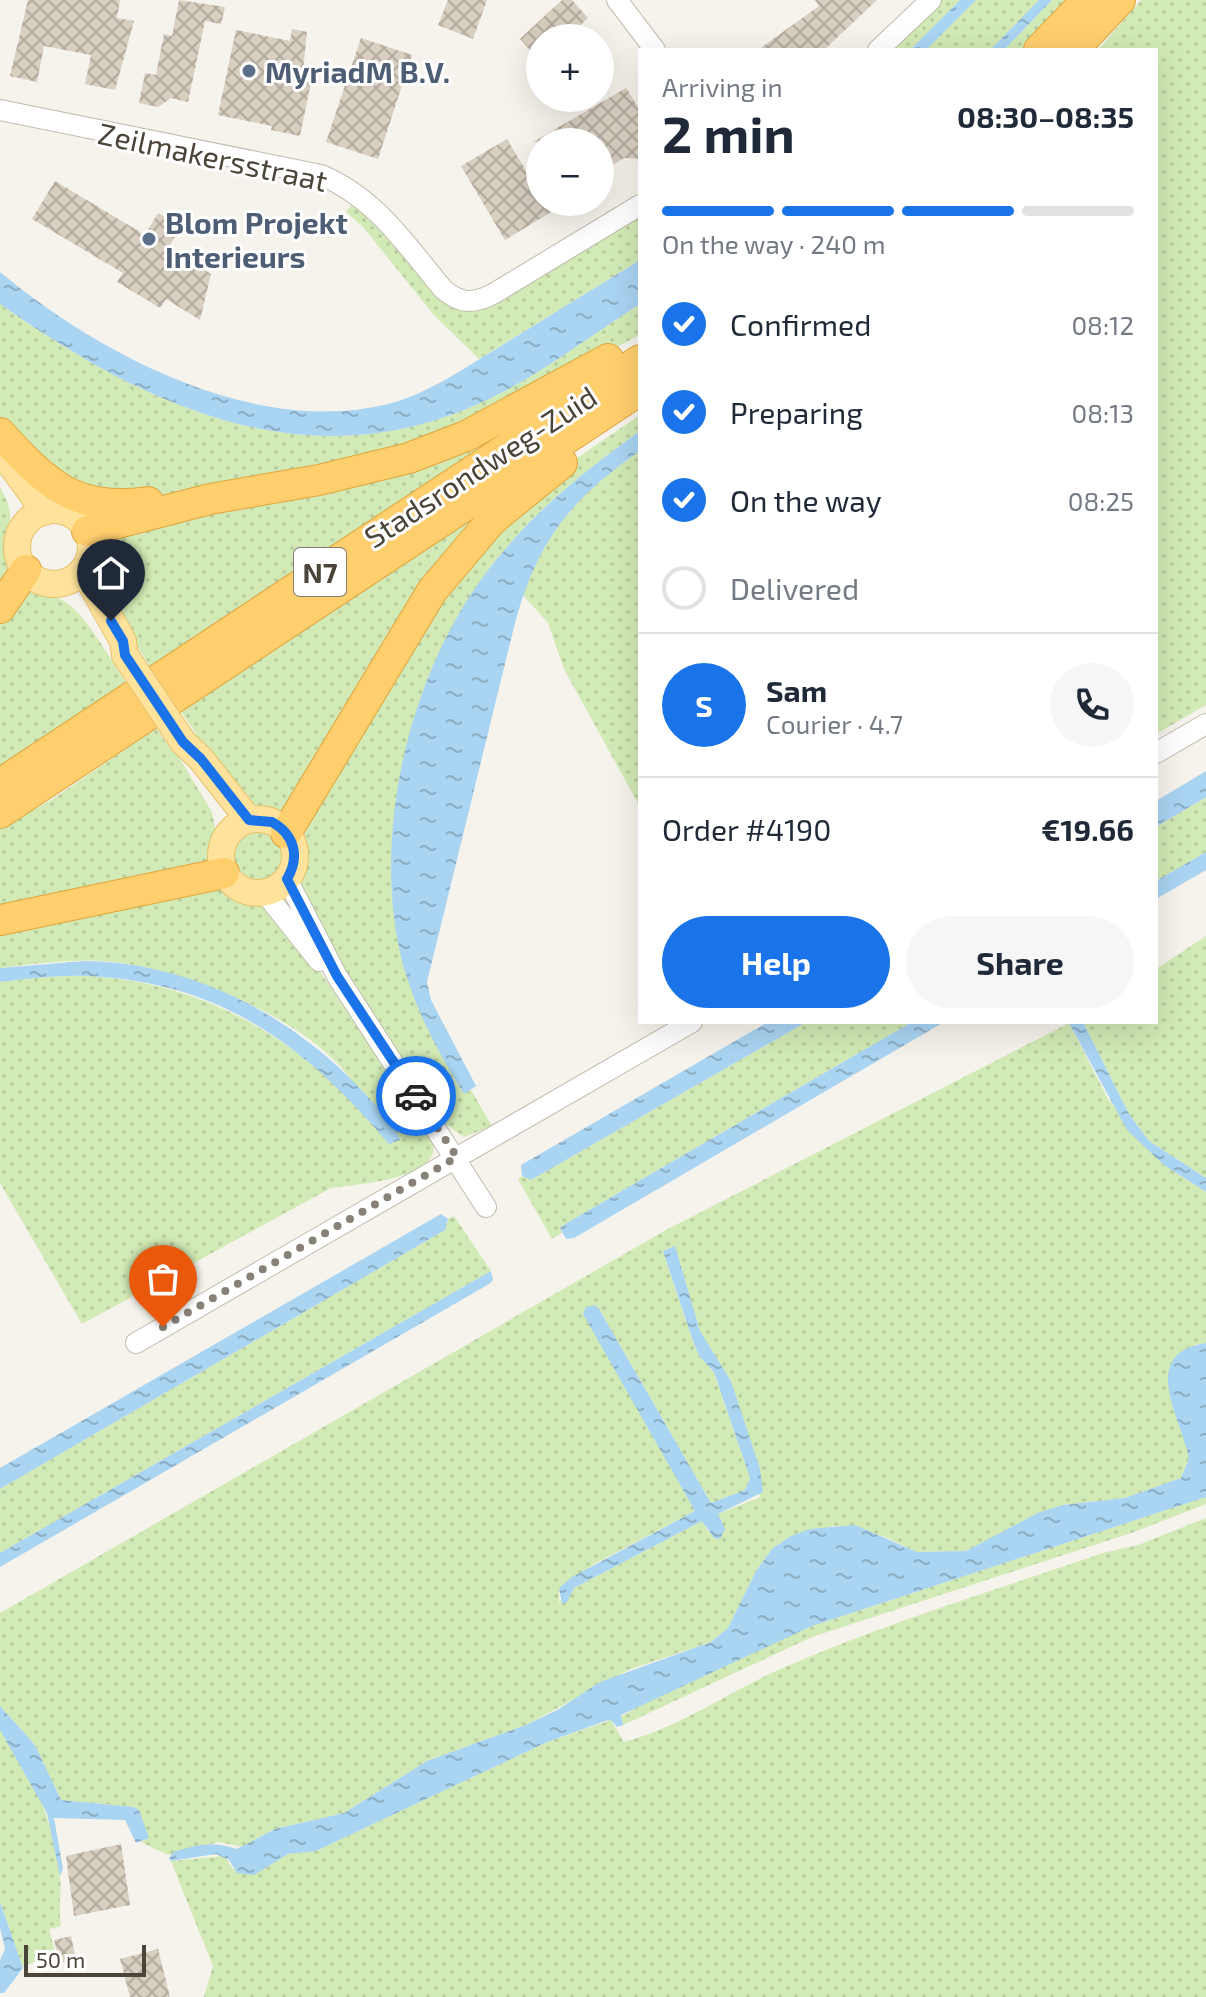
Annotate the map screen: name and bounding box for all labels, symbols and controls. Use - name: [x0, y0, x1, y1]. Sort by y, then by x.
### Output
- map controls: [526, 24, 614, 216]
- button: +: [526, 24, 614, 112]
- place label: MyriadM B.V.: [265, 53, 450, 90]
- marker: MyriadM B.V.: [240, 62, 258, 80]
- text: Arriving in: [662, 71, 783, 102]
- text: 08:30–08:35: [957, 98, 1134, 134]
- text: 2 min: [662, 101, 795, 163]
- street label: Zeilmakersstraat: [95, 114, 331, 198]
- button: −: [526, 128, 614, 216]
- place label: Blom Projekt Interieurs: [165, 204, 348, 274]
- text: On the way · 240 m: [662, 228, 885, 259]
- marker: Blom Projekt Interieurs: [140, 230, 158, 248]
- icon: check: [662, 302, 706, 346]
- text: Confirmed: [730, 306, 871, 342]
- text: 08:12: [1071, 309, 1134, 340]
- street label: Stadsrondweg-Zuid: [357, 377, 603, 555]
- icon: check: [662, 390, 706, 434]
- text: Preparing: [730, 394, 863, 430]
- text: 08:13: [1072, 397, 1134, 428]
- icon: check: [662, 478, 706, 522]
- text: On the way: [730, 482, 882, 518]
- text: 08:25: [1068, 485, 1134, 516]
- pin: [77, 539, 145, 621]
- road number: N7: [294, 548, 346, 596]
- icon: home: [89, 551, 133, 595]
- text: Delivered: [730, 570, 859, 606]
- button: phone: [1050, 663, 1134, 747]
- text: Sam: [766, 672, 827, 708]
- text: S: [695, 687, 713, 723]
- text: Courier · 4.7: [766, 708, 903, 739]
- text: Order #4190: [662, 811, 831, 847]
- text: €19.66: [1041, 811, 1134, 847]
- button: Help: [662, 916, 890, 1008]
- button: Share: [906, 916, 1134, 1008]
- courier: [376, 1056, 456, 1136]
- icon: car: [394, 1074, 438, 1118]
- pin: [129, 1245, 197, 1327]
- icon: bag: [141, 1257, 185, 1301]
- scale bar: [24, 1941, 146, 1977]
- text: 50 m: [36, 1946, 85, 1972]

